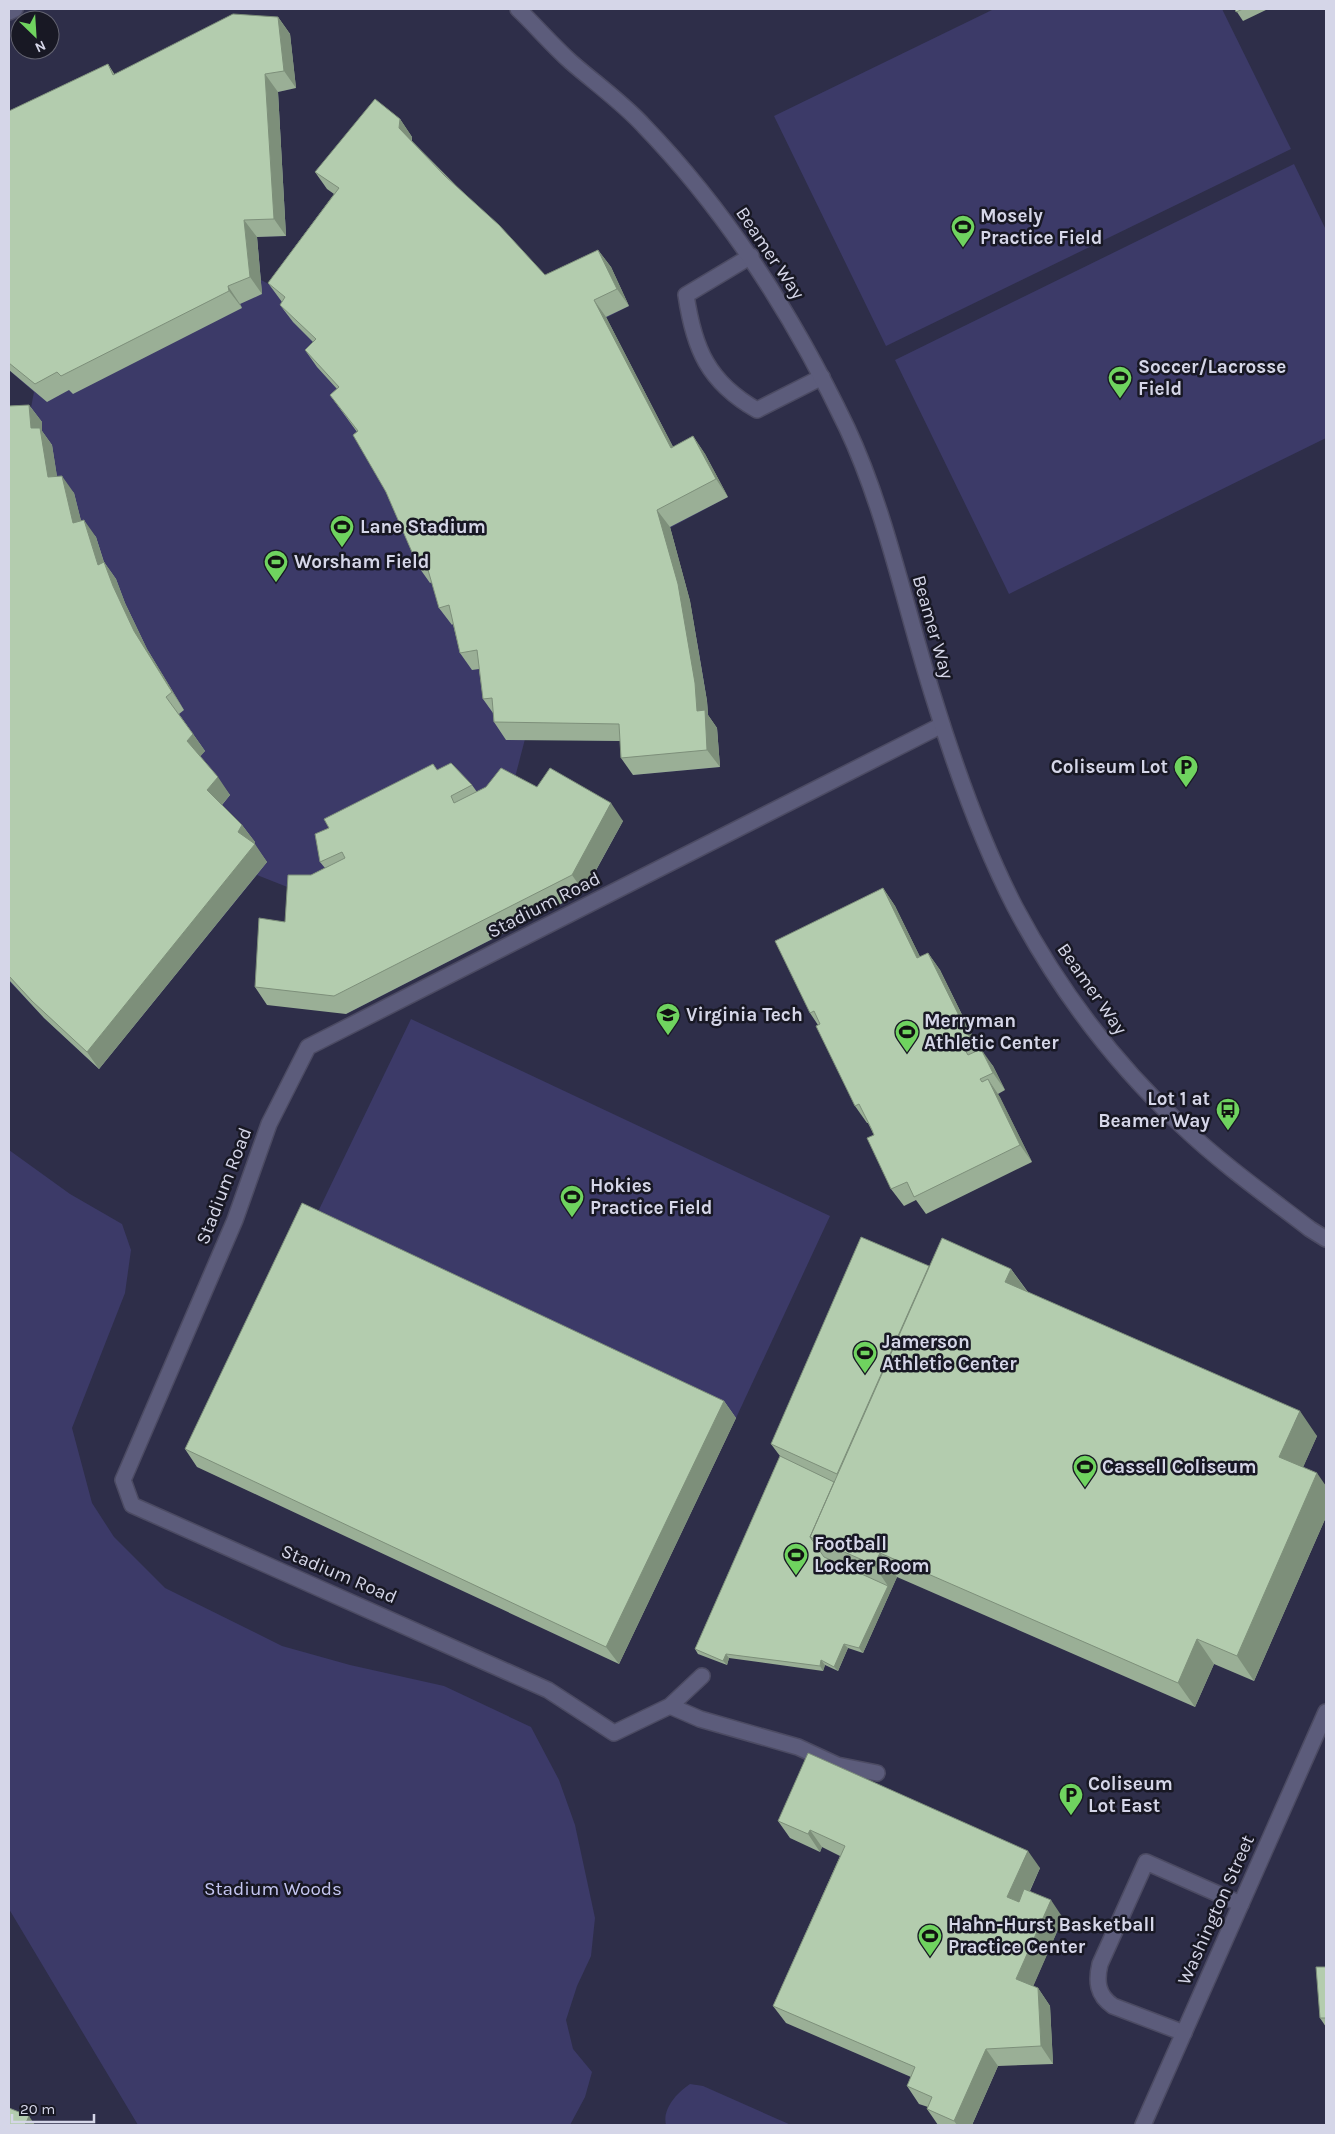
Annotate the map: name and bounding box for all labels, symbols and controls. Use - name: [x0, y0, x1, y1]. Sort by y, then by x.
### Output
- north arrow: [10, 10, 60, 60]
- text: N: [32, 37, 48, 56]
- street label: Beamer Way: [731, 203, 809, 303]
- place label: Mosely Practice Field: [980, 205, 1102, 249]
- sports icon: Mosely Practice Field: [950, 214, 976, 248]
- place label: Soccer/Lacrosse Field: [1138, 356, 1286, 400]
- sports icon: Soccer/Lacrosse Field: [1107, 365, 1133, 399]
- sports icon: Lane Stadium: [329, 514, 355, 548]
- place label: Lane Stadium: [360, 516, 486, 538]
- sports icon: Worsham Field: [263, 549, 289, 583]
- place label: Worsham Field: [294, 551, 429, 573]
- street label: Beamer Way: [908, 573, 958, 681]
- parking icon: Coliseum Lot: [1173, 754, 1199, 788]
- place label: Coliseum Lot: [1051, 756, 1168, 778]
- street label: Stadium Road: [484, 867, 604, 943]
- street label: Beamer Way: [1052, 939, 1132, 1039]
- school or university icon: Virginia Tech: [655, 1002, 681, 1036]
- place label: Virginia Tech: [686, 1004, 803, 1026]
- place label: Merryman Athletic Center: [924, 1010, 1059, 1054]
- sports icon: Merryman Athletic Center: [894, 1019, 920, 1053]
- place label: Lot 1 at Beamer Way: [1098, 1088, 1210, 1132]
- bus stop icon: Lot 1 at Beamer Way: [1215, 1097, 1241, 1131]
- street label: Stadium Road: [192, 1124, 256, 1248]
- place label: Hokies Practice Field: [590, 1175, 712, 1219]
- sports icon: Hokies Practice Field: [559, 1184, 585, 1218]
- place label: Jamerson Athletic Center: [882, 1331, 1017, 1375]
- sports icon: Jamerson Athletic Center: [852, 1340, 878, 1374]
- sports icon: Cassell Coliseum: [1072, 1454, 1098, 1488]
- place label: Cassell Coliseum: [1102, 1456, 1257, 1478]
- place label: Football Locker Room: [814, 1533, 930, 1577]
- street label: Stadium Road: [278, 1540, 400, 1608]
- sports icon: Football Locker Room: [783, 1542, 809, 1576]
- place label: Coliseum Lot East: [1088, 1773, 1173, 1817]
- parking icon: Coliseum Lot East: [1058, 1782, 1084, 1816]
- street label: Washington Street: [1173, 1832, 1259, 1988]
- park label: Stadium Woods: [204, 1878, 342, 1900]
- place label: Hahn-Hurst Basketball Practice Center: [948, 1914, 1155, 1958]
- sports icon: Hahn-Hurst Basketball Practice Center: [917, 1923, 943, 1957]
- scale bar: [12, 2092, 95, 2124]
- text: 20 m: [20, 2100, 55, 2118]

